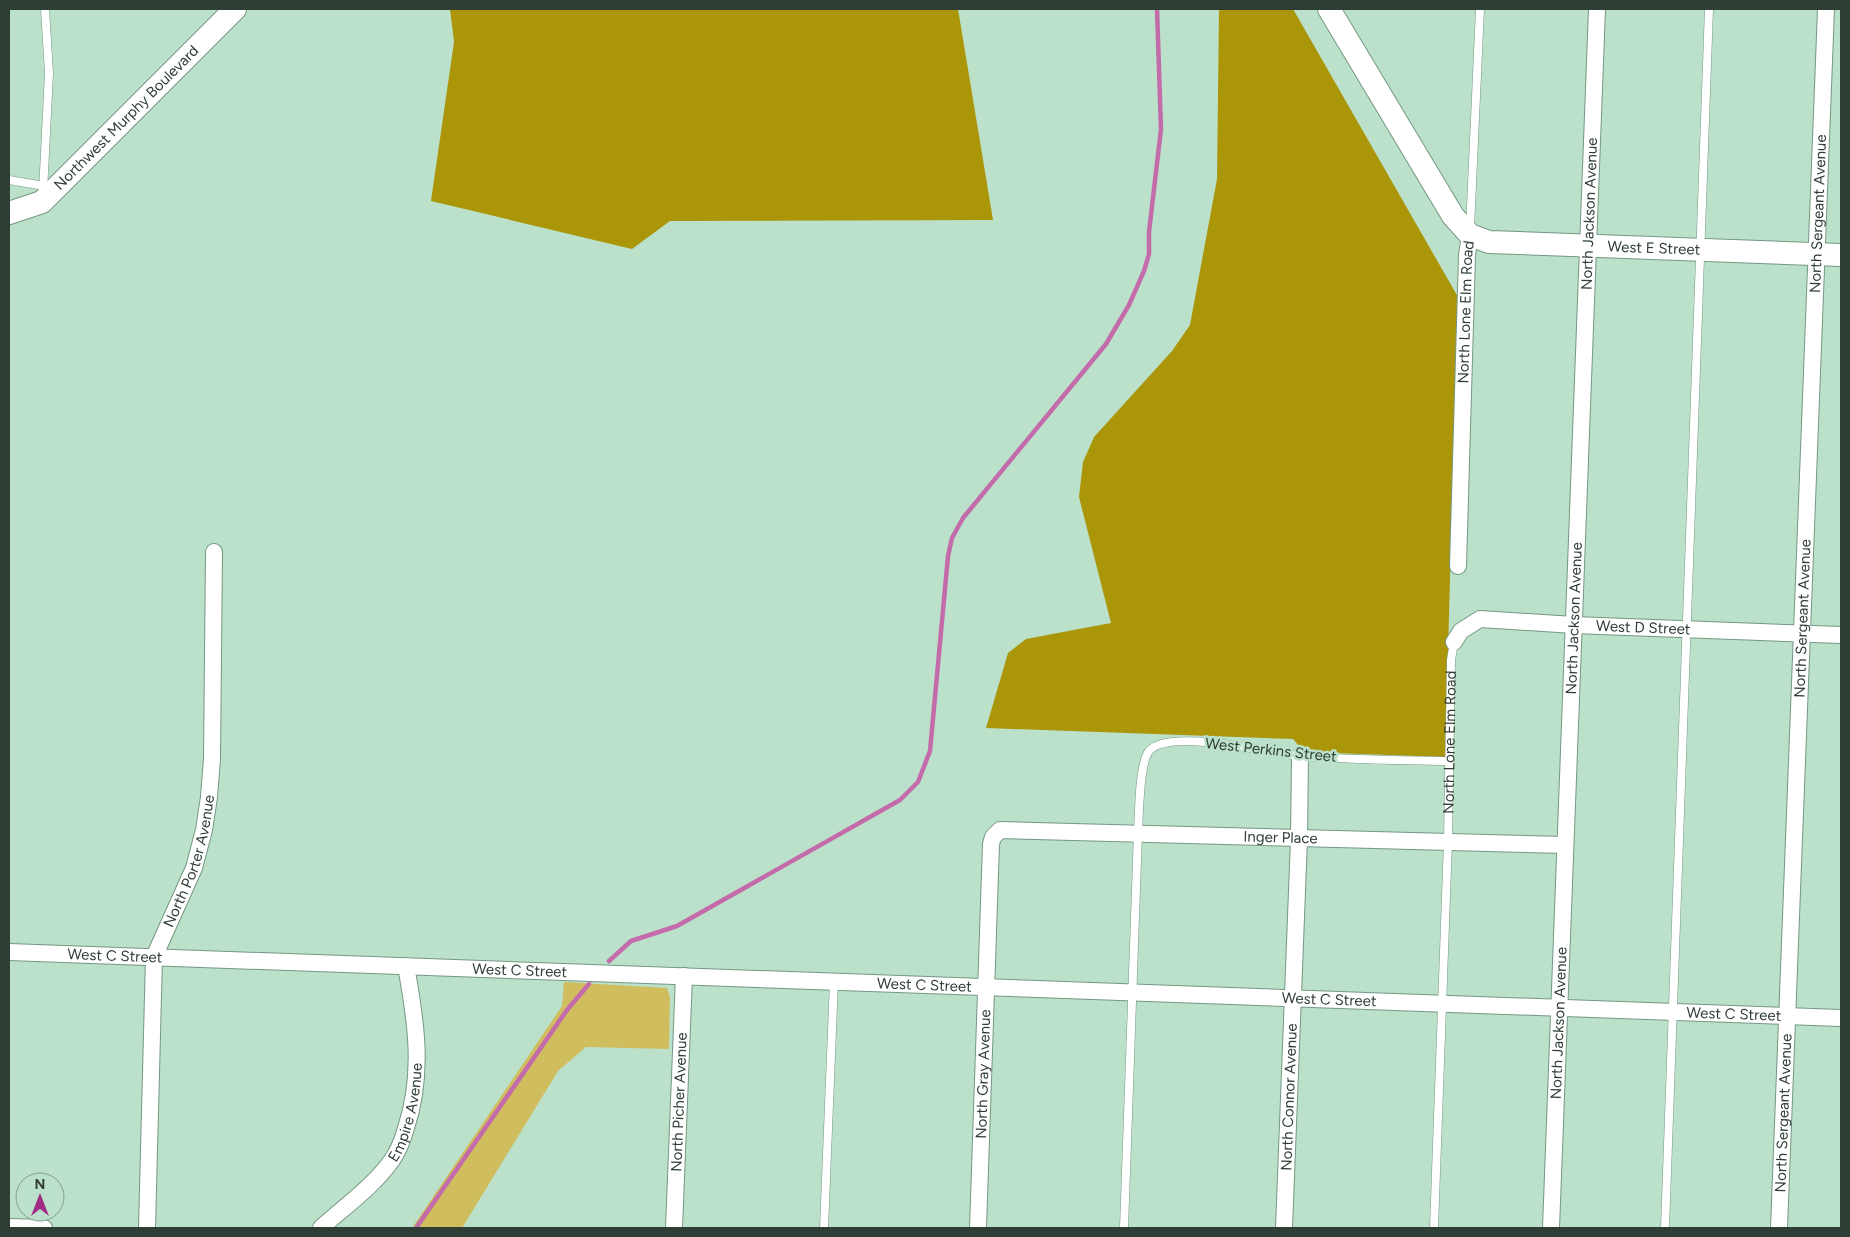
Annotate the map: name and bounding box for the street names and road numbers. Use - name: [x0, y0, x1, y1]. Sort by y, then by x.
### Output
- street label: Northwest Murphy Boulevard: [50, 42, 202, 194]
- street label: North Sergeant Avenue: [1806, 134, 1830, 293]
- street label: North Jackson Avenue: [1577, 137, 1601, 290]
- street label: West E Street: [1607, 237, 1701, 259]
- street label: North Lone Elm Road: [1454, 239, 1478, 384]
- street label: North Sergeant Avenue: [1790, 539, 1815, 698]
- street label: North Jackson Avenue: [1562, 542, 1586, 695]
- street label: West D Street: [1596, 617, 1691, 638]
- street label: North Lone Elm Road: [1439, 671, 1460, 814]
- street label: West Perkins Street: [1204, 734, 1338, 766]
- street label: North Porter Avenue: [160, 794, 218, 930]
- street label: Inger Place: [1243, 827, 1318, 847]
- street label: West C Street: [67, 945, 163, 967]
- street label: North Jackson Avenue: [1547, 947, 1571, 1100]
- street label: West C Street: [472, 960, 568, 981]
- street label: West C Street: [877, 974, 973, 996]
- street label: West C Street: [1281, 989, 1377, 1010]
- street label: West C Street: [1686, 1003, 1782, 1025]
- street label: North Gray Avenue: [972, 1009, 994, 1139]
- street label: North Connor Avenue: [1277, 1023, 1301, 1171]
- street label: North Picher Avenue: [667, 1032, 691, 1172]
- street label: North Sergeant Avenue: [1771, 1033, 1795, 1193]
- street label: Empire Avenue: [384, 1063, 426, 1165]

